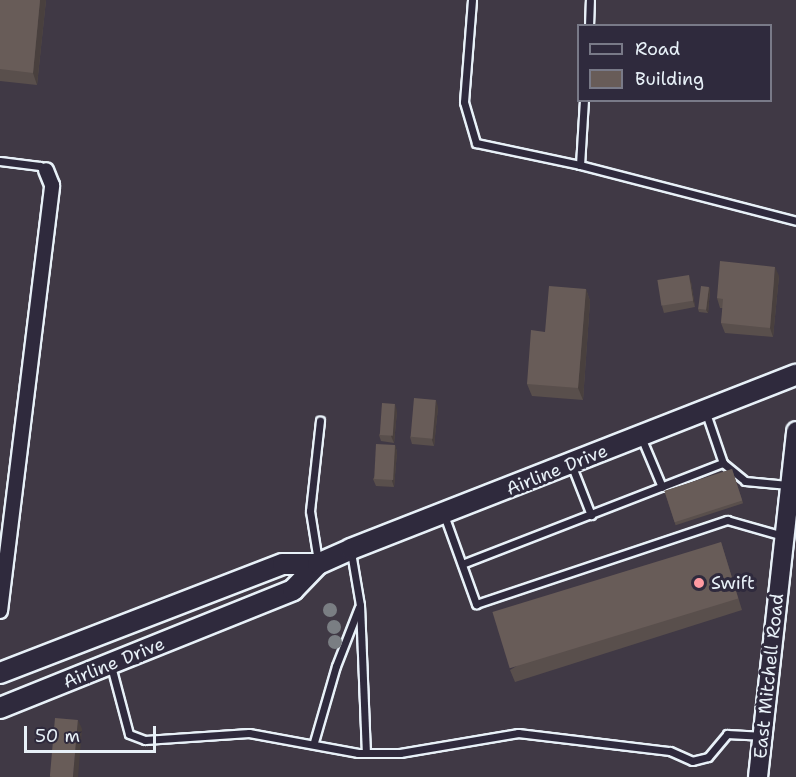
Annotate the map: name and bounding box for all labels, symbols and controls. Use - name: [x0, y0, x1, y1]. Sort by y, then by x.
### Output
- legend: [577, 24, 772, 102]
- text: Road: [635, 37, 680, 61]
- text: Building: [635, 67, 704, 91]
- street label: Airline Drive: [503, 440, 611, 500]
- place label: Swift: [711, 572, 755, 594]
- marker: Swift: [692, 576, 706, 590]
- street label: East Mitchell Road: [750, 592, 788, 760]
- street label: Airline Drive: [60, 633, 168, 693]
- scale bar: [27, 714, 159, 752]
- text: 50 m: [35, 724, 80, 748]

